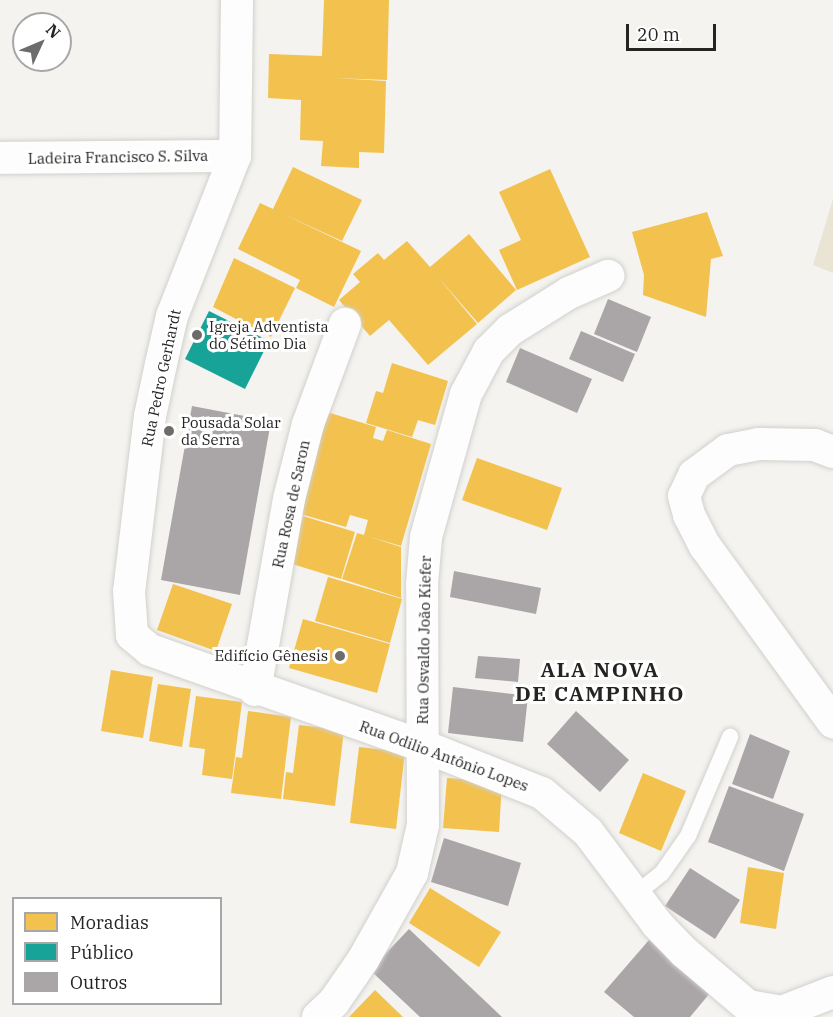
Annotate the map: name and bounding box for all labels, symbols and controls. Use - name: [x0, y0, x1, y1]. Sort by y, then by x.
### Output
- north arrow: [12, 12, 72, 72]
- scale bar: [629, 12, 719, 50]
- text: N: [42, 19, 65, 42]
- text: 20 m: [637, 23, 680, 46]
- street label: Ladeira Francisco S. Silva: [28, 146, 208, 168]
- street label: Rua Pedro Gerhardt: [138, 308, 184, 448]
- place label: Igreja Adventista do Sétimo Dia: [209, 317, 329, 352]
- marker: Igreja Adventista do Sétimo Dia: [190, 328, 204, 342]
- place label: Pousada Solar da Serra: [181, 413, 281, 448]
- marker: Pousada Solar da Serra: [162, 424, 176, 438]
- street label: Rua Rosa de Saron: [269, 438, 313, 570]
- street label: Rua Osvaldo João Kiefer: [414, 555, 434, 725]
- place label: Edifício Gênesis: [215, 647, 328, 665]
- marker: Edifício Gênesis: [333, 649, 347, 663]
- district label: ALA NOVA DE CAMPINHO: [515, 656, 685, 706]
- street label: Rua Odilio Antônio Lopes: [357, 717, 531, 795]
- legend: [12, 897, 222, 1005]
- text: Moradias: [70, 911, 149, 934]
- text: Público: [70, 941, 134, 964]
- text: Outros: [70, 971, 127, 994]

